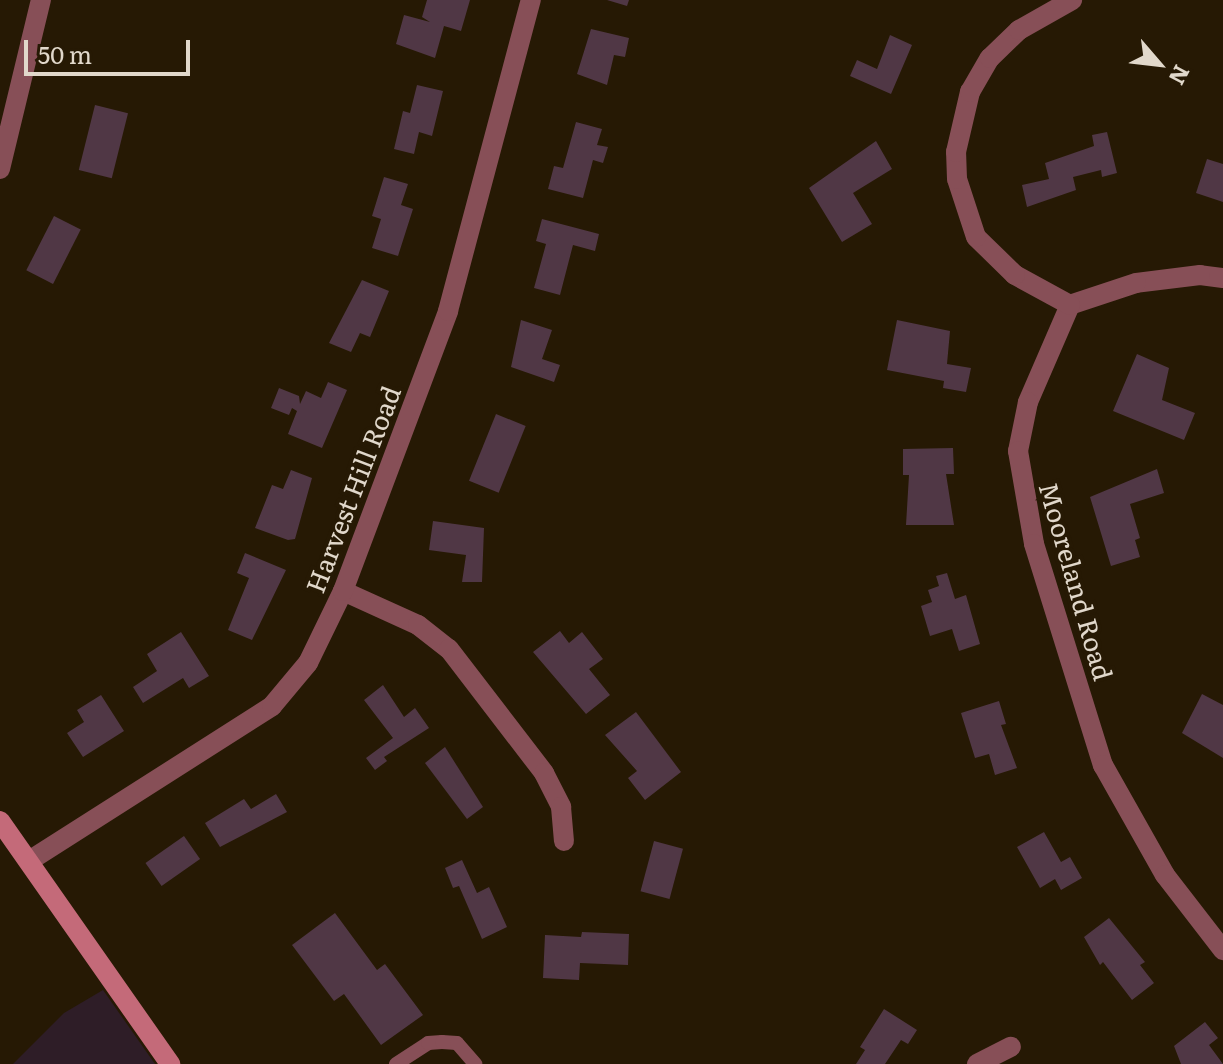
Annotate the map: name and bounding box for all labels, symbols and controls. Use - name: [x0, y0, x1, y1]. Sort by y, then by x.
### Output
- scale bar: [28, 24, 194, 74]
- north arrow: [1119, 24, 1199, 104]
- text: 50 m: [38, 36, 92, 71]
- text: N: [1162, 60, 1200, 91]
- street label: Harvest Hill Road: [298, 381, 406, 597]
- street label: Mooreland Road: [1034, 478, 1120, 684]

